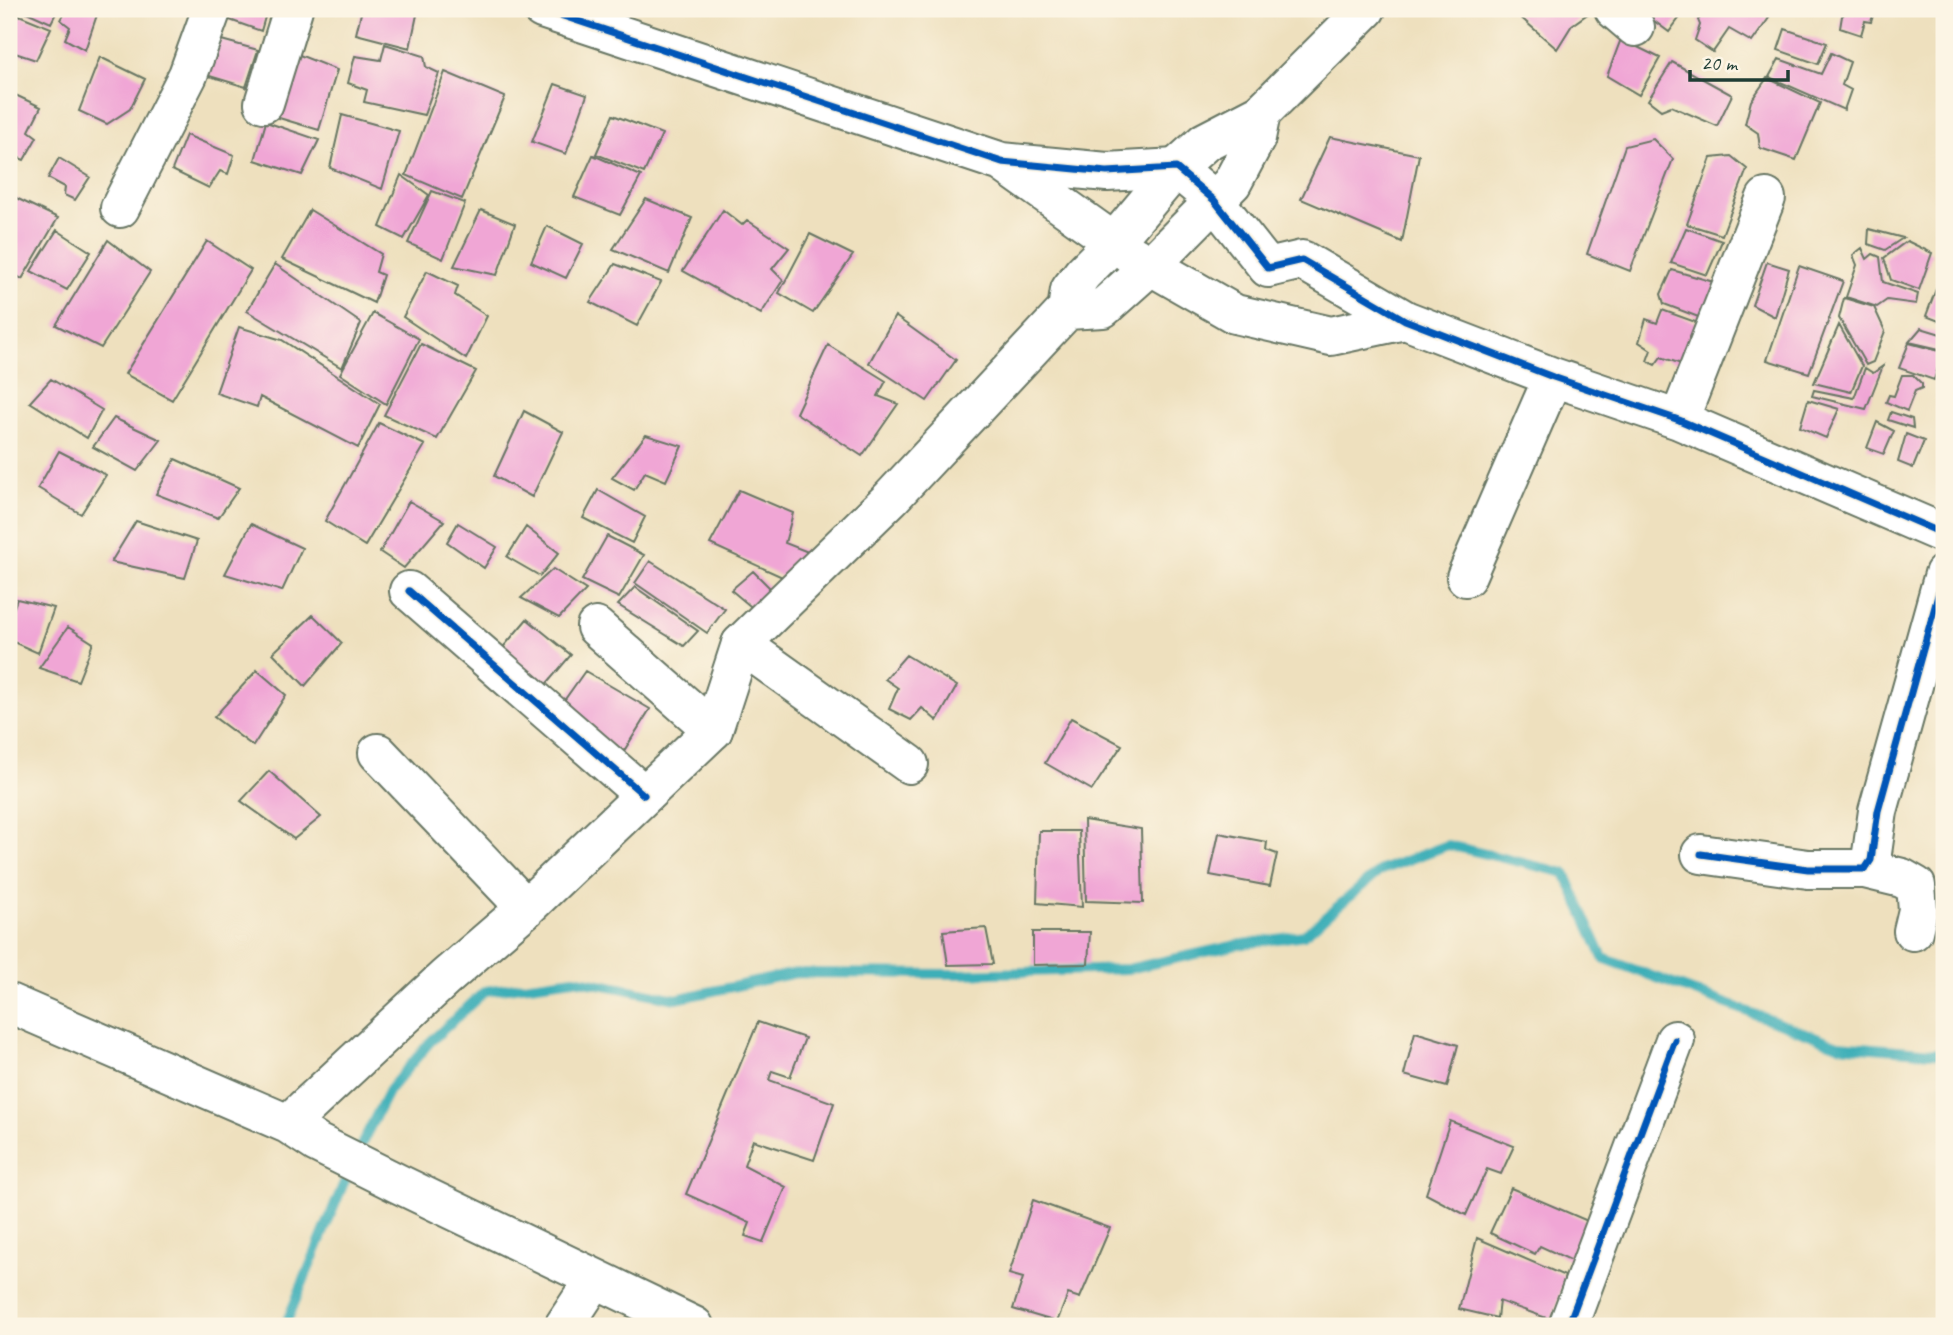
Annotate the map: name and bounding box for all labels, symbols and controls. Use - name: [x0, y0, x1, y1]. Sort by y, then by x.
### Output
- scale bar: [1690, 38, 1788, 82]
- text: 20 m: [1701, 50, 1739, 76]

